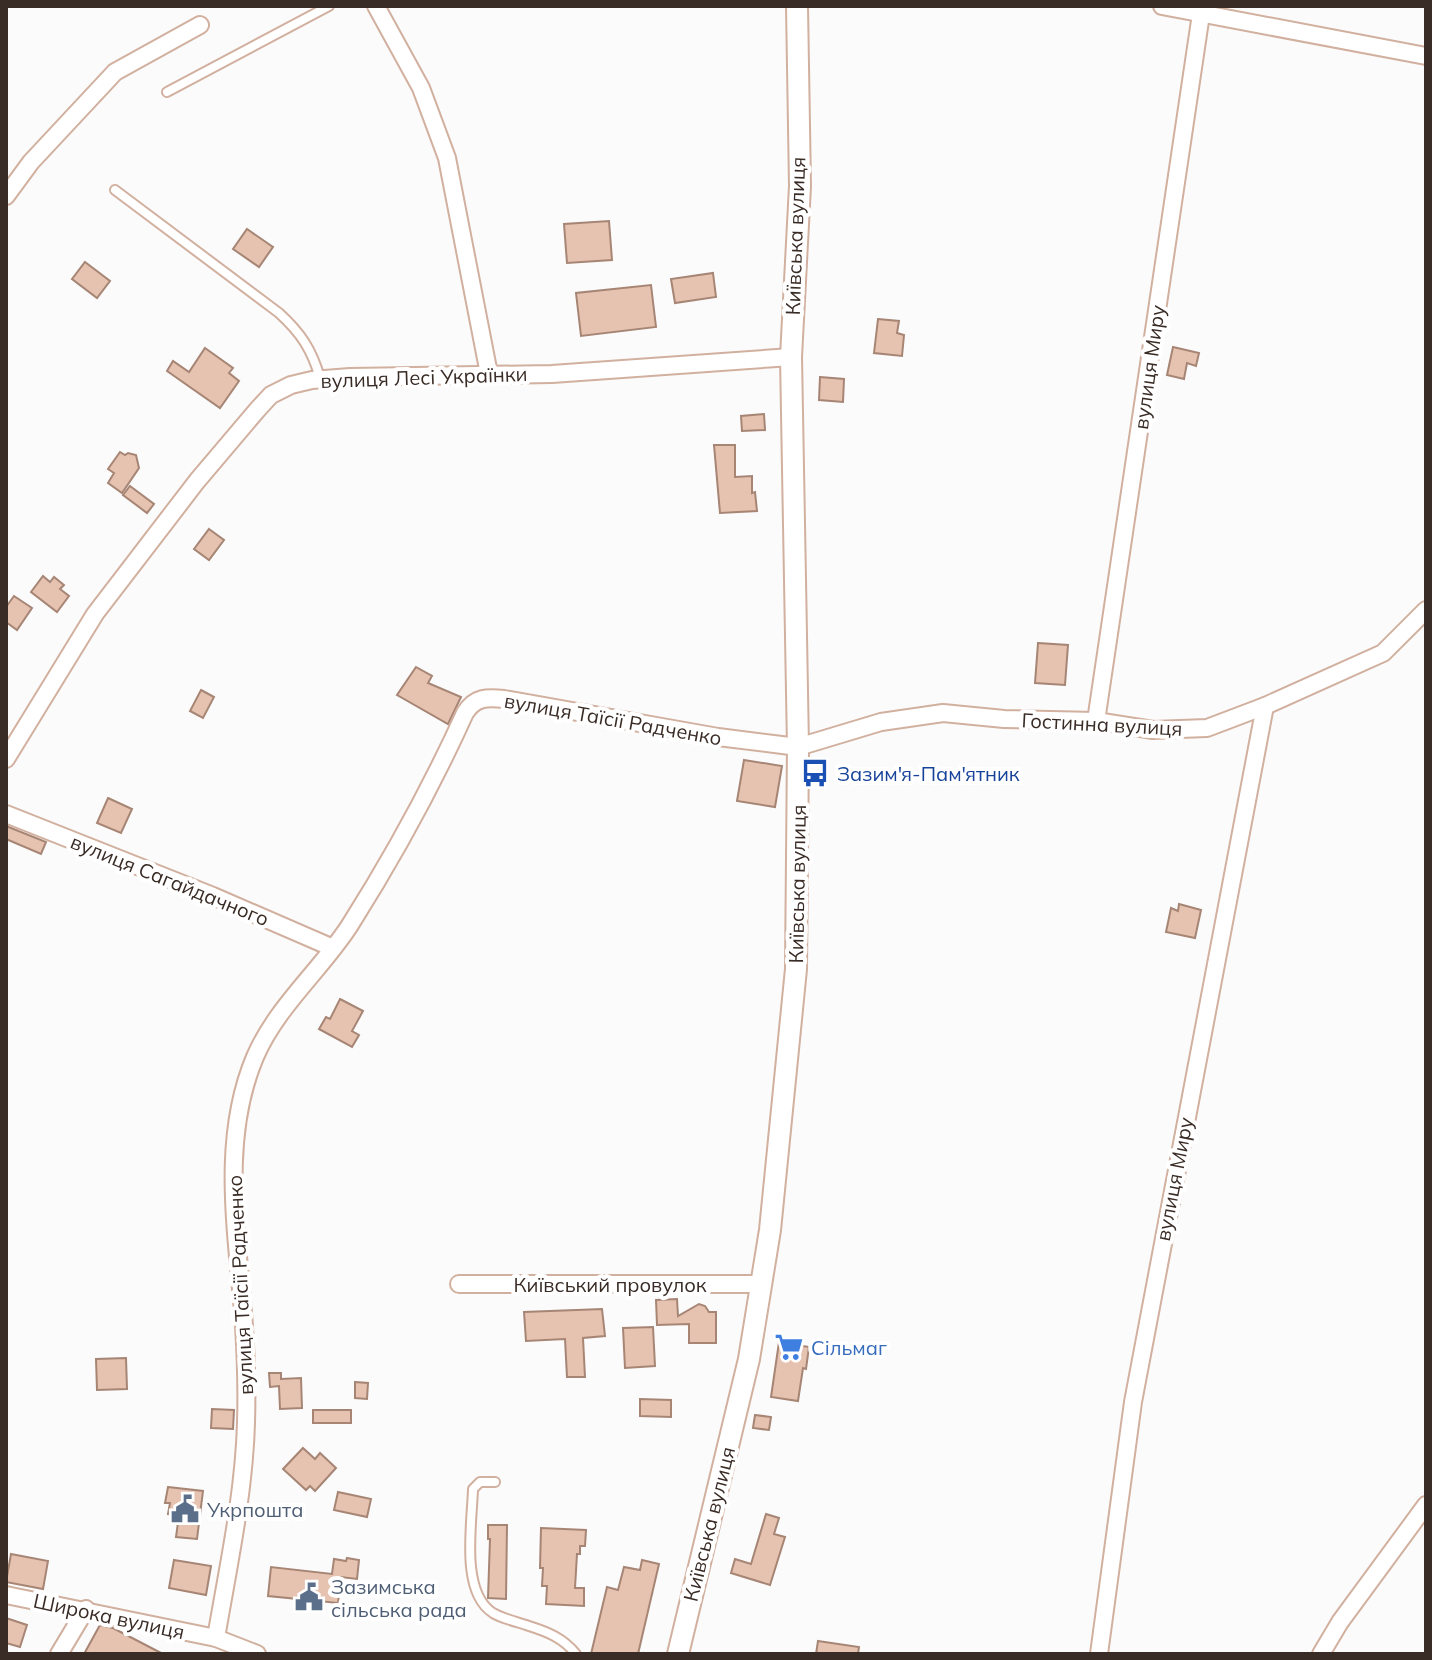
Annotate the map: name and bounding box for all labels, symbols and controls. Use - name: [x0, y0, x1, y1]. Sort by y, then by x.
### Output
- street label: Київська вулиця: [780, 156, 810, 316]
- street label: вулиця Миру: [1128, 303, 1170, 431]
- street label: вулиця Лесі Українки: [320, 361, 528, 393]
- street label: вулиця Таїсії Радченко: [502, 688, 724, 750]
- street label: Гостинна вулиця: [1021, 707, 1183, 741]
- bus stop icon: Зазим'я-Пам'ятник: [800, 758, 830, 788]
- place label: Зазим'я-Пам'ятник: [837, 761, 1020, 786]
- street label: Київська вулиця: [783, 804, 811, 964]
- street label: вулиця Сагайдачного: [67, 829, 273, 931]
- street label: вулиця Миру: [1150, 1115, 1198, 1243]
- street label: вулиця Таїсії Радченко: [222, 1174, 258, 1396]
- street label: Київський провулок: [513, 1272, 707, 1297]
- supermarket icon: Сільмаг: [774, 1332, 804, 1362]
- place label: Сільмаг: [811, 1335, 887, 1360]
- street label: Київська вулиця: [678, 1444, 740, 1604]
- public building icon: Укрпошта: [170, 1494, 200, 1524]
- place label: Укрпошта: [206, 1497, 303, 1522]
- place label: Зазимська сільська рада: [331, 1574, 467, 1622]
- public building icon: Зазимська сільська рада: [294, 1582, 324, 1612]
- street label: Широка вулиця: [31, 1588, 187, 1644]

